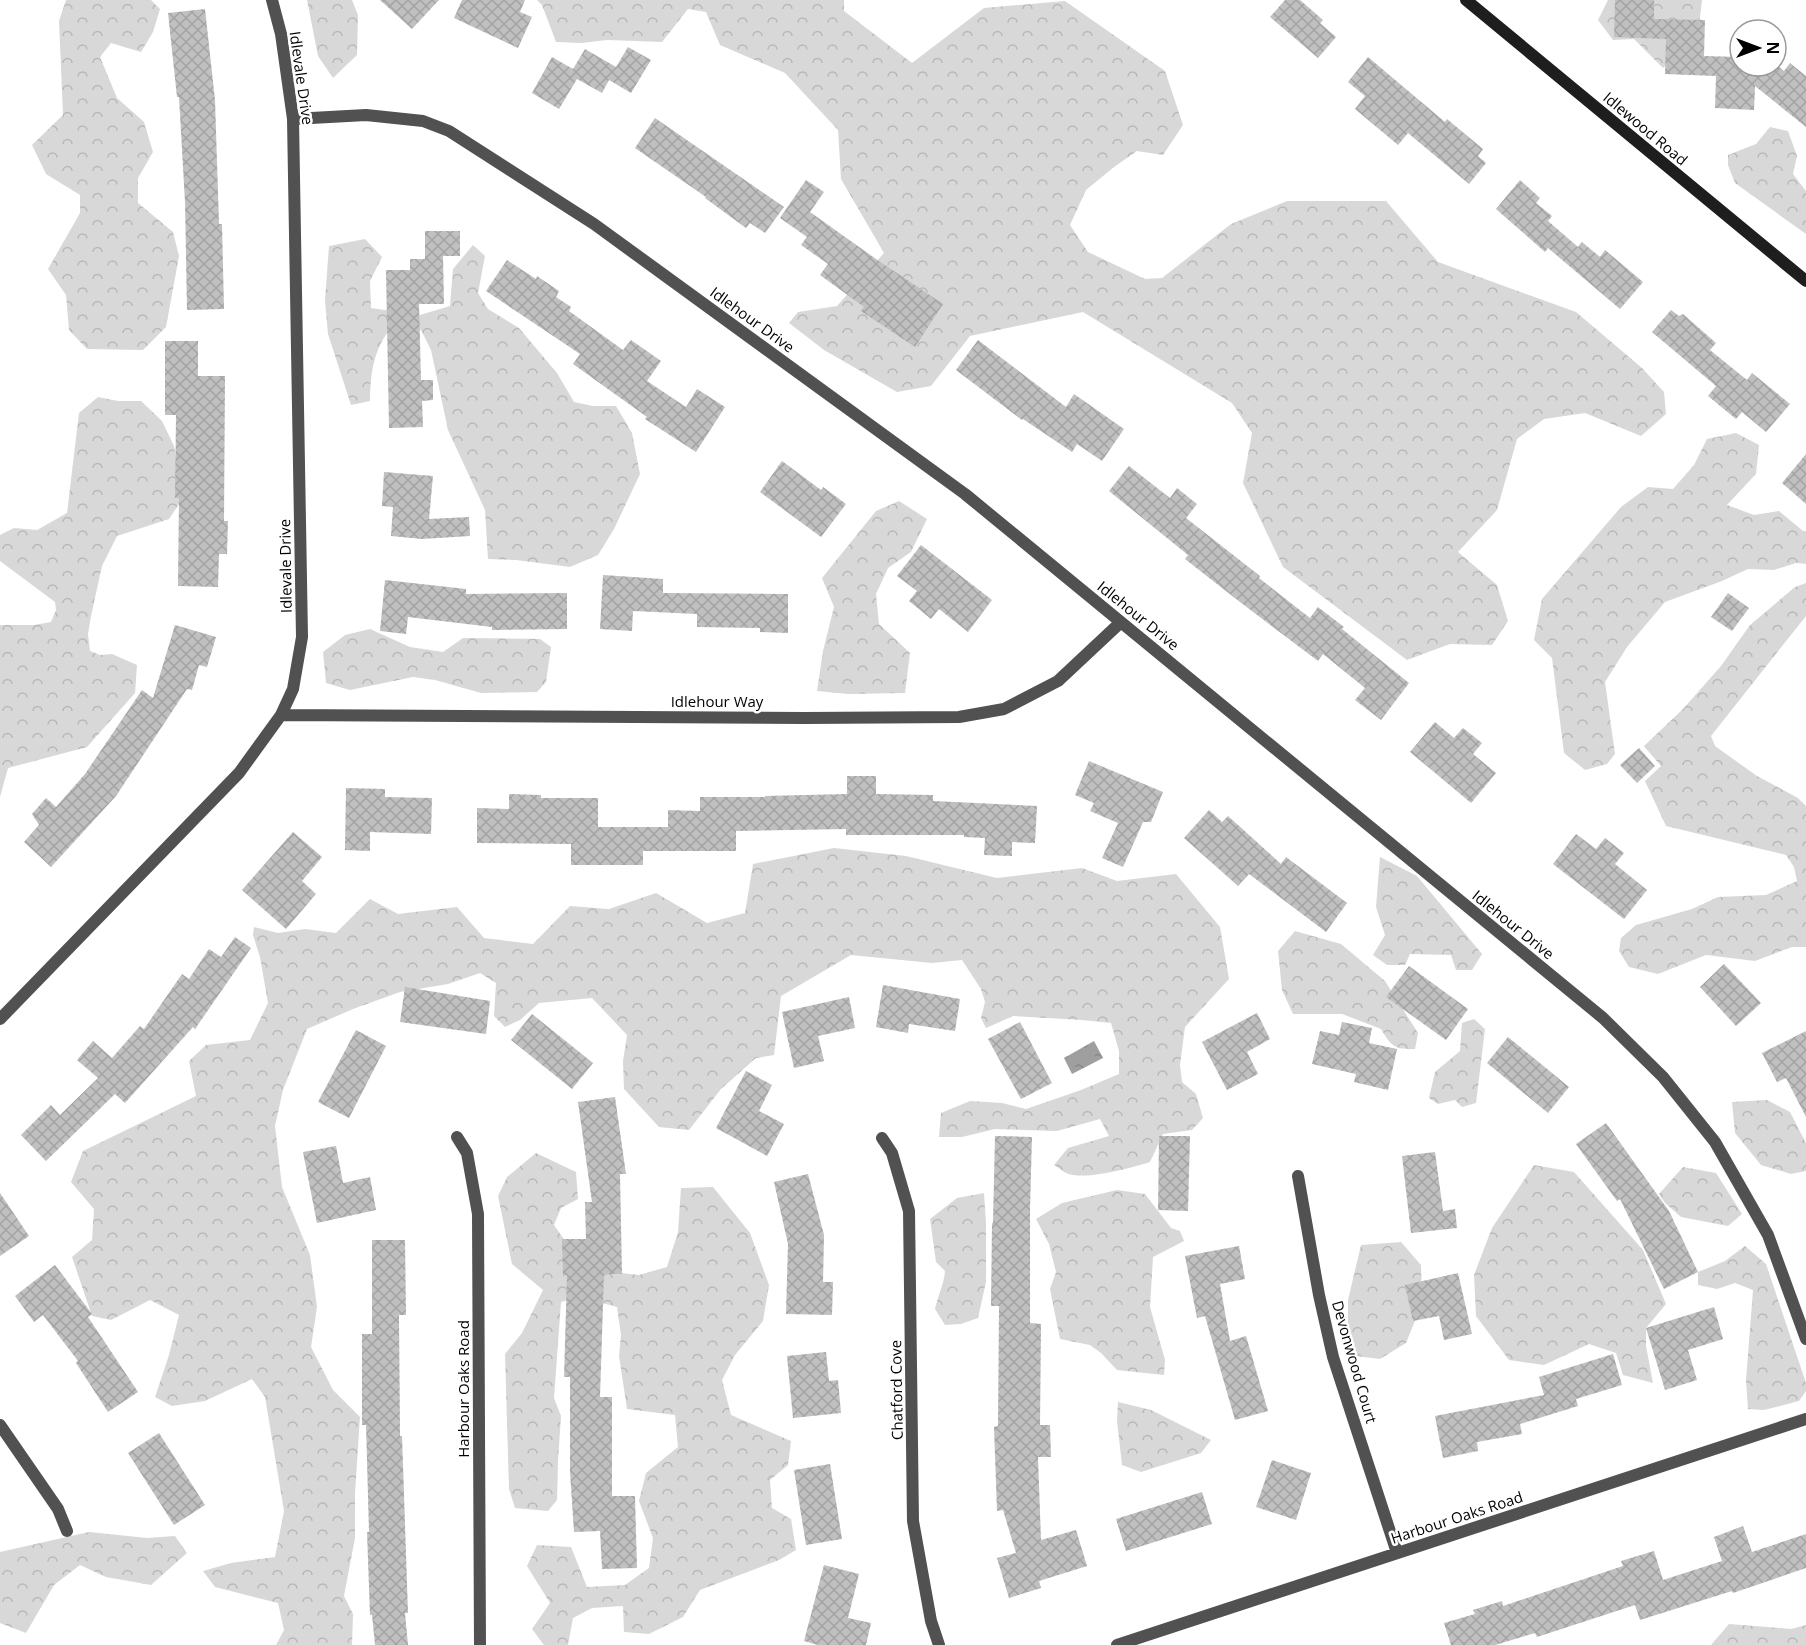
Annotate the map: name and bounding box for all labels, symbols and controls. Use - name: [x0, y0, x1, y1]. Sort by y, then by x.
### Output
- north arrow: [1728, 18, 1788, 78]
- street label: Idlevale Drive: [286, 30, 318, 126]
- text: N: [1762, 41, 1784, 55]
- street label: Idlewood Road: [1599, 87, 1692, 169]
- street label: Idlehour Drive: [706, 282, 799, 357]
- street label: Idlevale Drive: [274, 519, 296, 613]
- street label: Idlehour Drive: [1094, 576, 1184, 654]
- street label: Idlehour Way: [671, 691, 764, 711]
- street label: Idlehour Drive: [1469, 885, 1559, 963]
- street label: Devonwood Court: [1328, 1298, 1382, 1425]
- street label: Harbour Oaks Road: [453, 1320, 473, 1458]
- street label: Chatford Cove: [885, 1340, 907, 1440]
- street label: Harbour Oaks Road: [1388, 1486, 1525, 1548]

